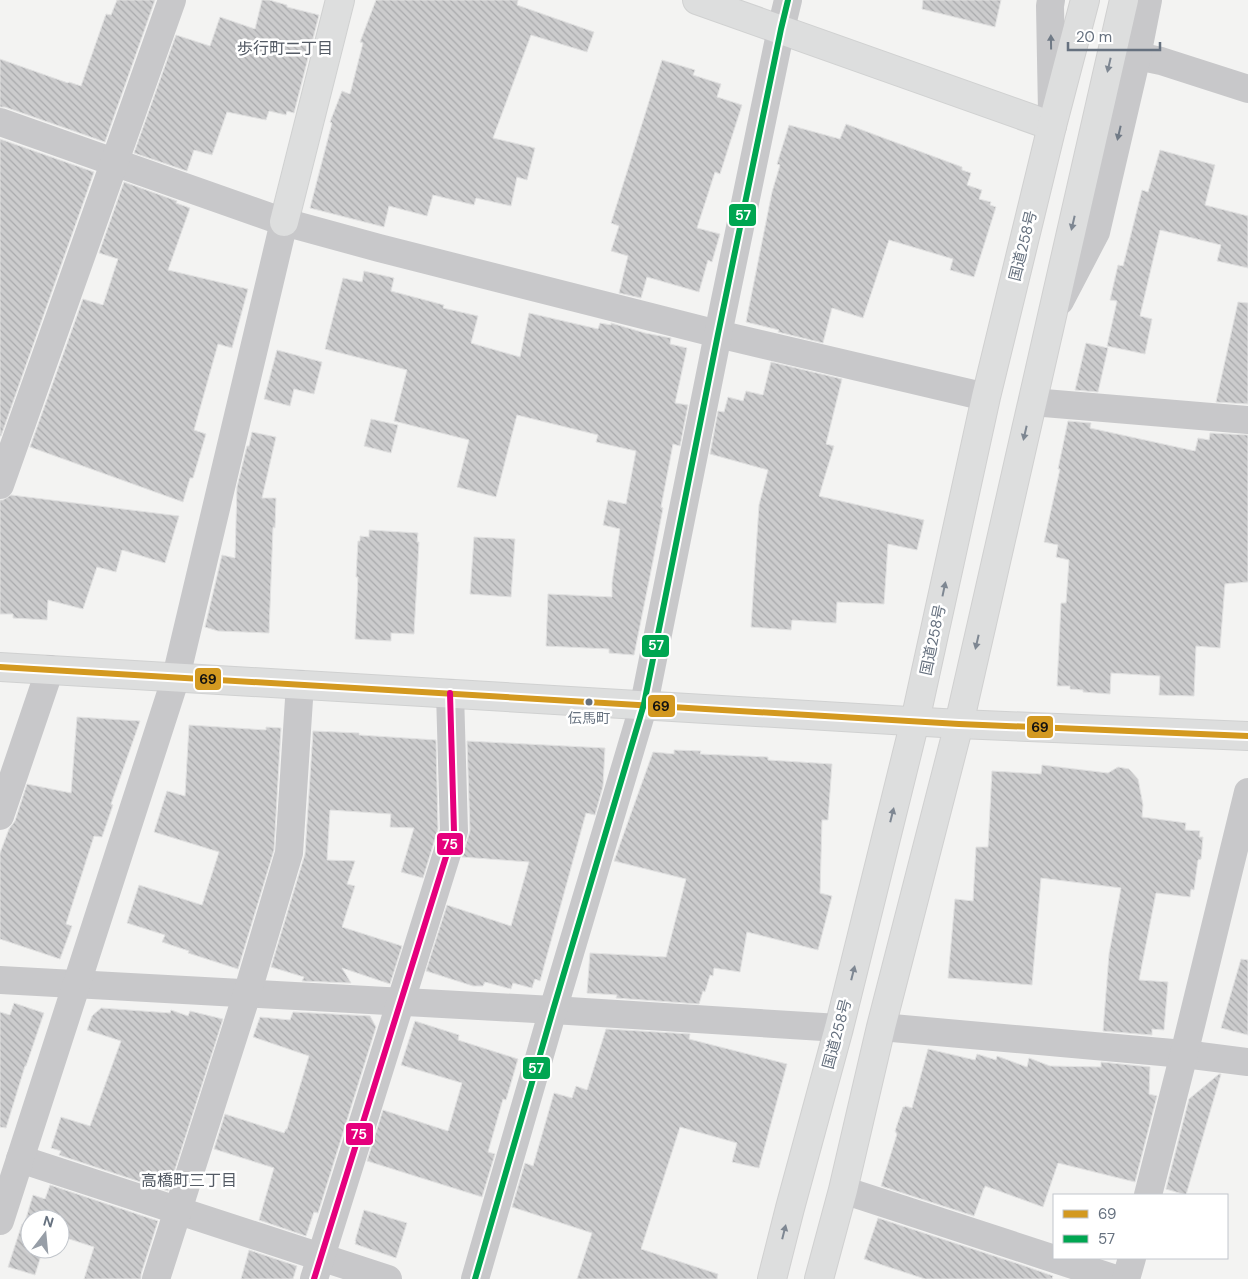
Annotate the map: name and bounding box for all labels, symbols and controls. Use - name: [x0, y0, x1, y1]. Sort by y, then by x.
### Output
- scale bar: [1068, 20, 1160, 52]
- text: 20 m: [1076, 27, 1112, 47]
- one-way arrow: [1047, 34, 1055, 50]
- district label: 歩行町二丁目: [237, 38, 333, 59]
- one-way arrow: [1105, 57, 1113, 72]
- one-way arrow: [1115, 126, 1123, 141]
- line badge: 57: [728, 203, 757, 227]
- text: 57: [735, 206, 752, 224]
- street label: 国道258号: [1005, 209, 1041, 283]
- one-way arrow: [1069, 215, 1077, 231]
- one-way arrow: [1021, 425, 1029, 440]
- one-way arrow: [940, 581, 948, 596]
- street label: 国道258号: [916, 603, 950, 677]
- line badge: 57: [641, 634, 670, 658]
- one-way arrow: [973, 635, 981, 650]
- text: 57: [648, 636, 665, 654]
- line badge: 69: [194, 667, 222, 691]
- text: 69: [199, 670, 217, 688]
- line badge: 69: [647, 694, 676, 718]
- marker: 伝馬町: [584, 697, 594, 707]
- text: 69: [652, 697, 670, 715]
- place label: 伝馬町: [568, 709, 610, 727]
- line badge: 69: [1026, 715, 1054, 739]
- text: 69: [1031, 718, 1049, 736]
- one-way arrow: [888, 808, 896, 823]
- line badge: 75: [436, 832, 464, 856]
- text: 75: [442, 835, 458, 853]
- one-way arrow: [849, 966, 857, 981]
- street label: 国道258号: [818, 997, 856, 1071]
- line badge: 57: [522, 1056, 551, 1080]
- text: 57: [528, 1059, 545, 1077]
- line badge: 75: [345, 1122, 374, 1146]
- text: 75: [351, 1125, 367, 1143]
- district label: 高橋町三丁目: [141, 1170, 237, 1191]
- legend: [1053, 1194, 1228, 1259]
- text: 69: [1098, 1204, 1117, 1224]
- north arrow: [20, 1209, 70, 1259]
- text: N: [41, 1211, 56, 1232]
- one-way arrow: [780, 1224, 788, 1239]
- text: 57: [1098, 1229, 1115, 1249]

